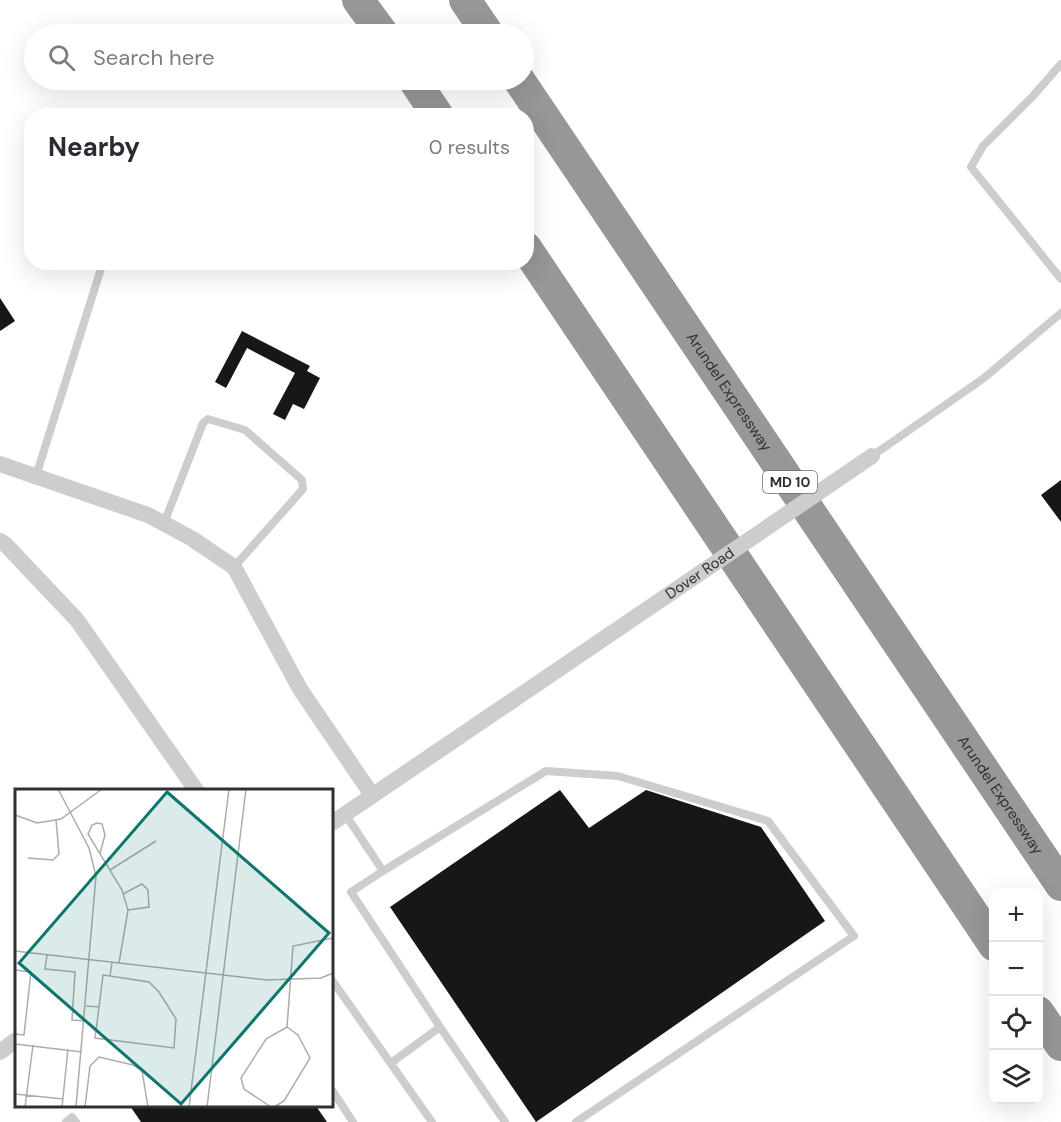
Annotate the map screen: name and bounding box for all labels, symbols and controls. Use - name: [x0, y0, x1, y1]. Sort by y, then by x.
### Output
- search box: [24, 24, 534, 90]
- icon: search: [45, 41, 78, 74]
- text: Search here: [93, 43, 214, 72]
- text: Nearby: [48, 130, 140, 164]
- text: 0 results: [429, 134, 510, 160]
- street label: Arundel Expressway: [682, 328, 777, 456]
- road number: MD 10: [763, 471, 817, 493]
- street label: Dover Road: [661, 543, 738, 604]
- street label: Arundel Expressway: [953, 732, 1048, 859]
- inset map: [15, 789, 333, 1107]
- map controls: [989, 888, 1043, 1104]
- button: +: [989, 888, 1043, 942]
- button: −: [989, 942, 1043, 996]
- button: locate: [989, 996, 1043, 1050]
- button: layers: [989, 1050, 1043, 1104]

